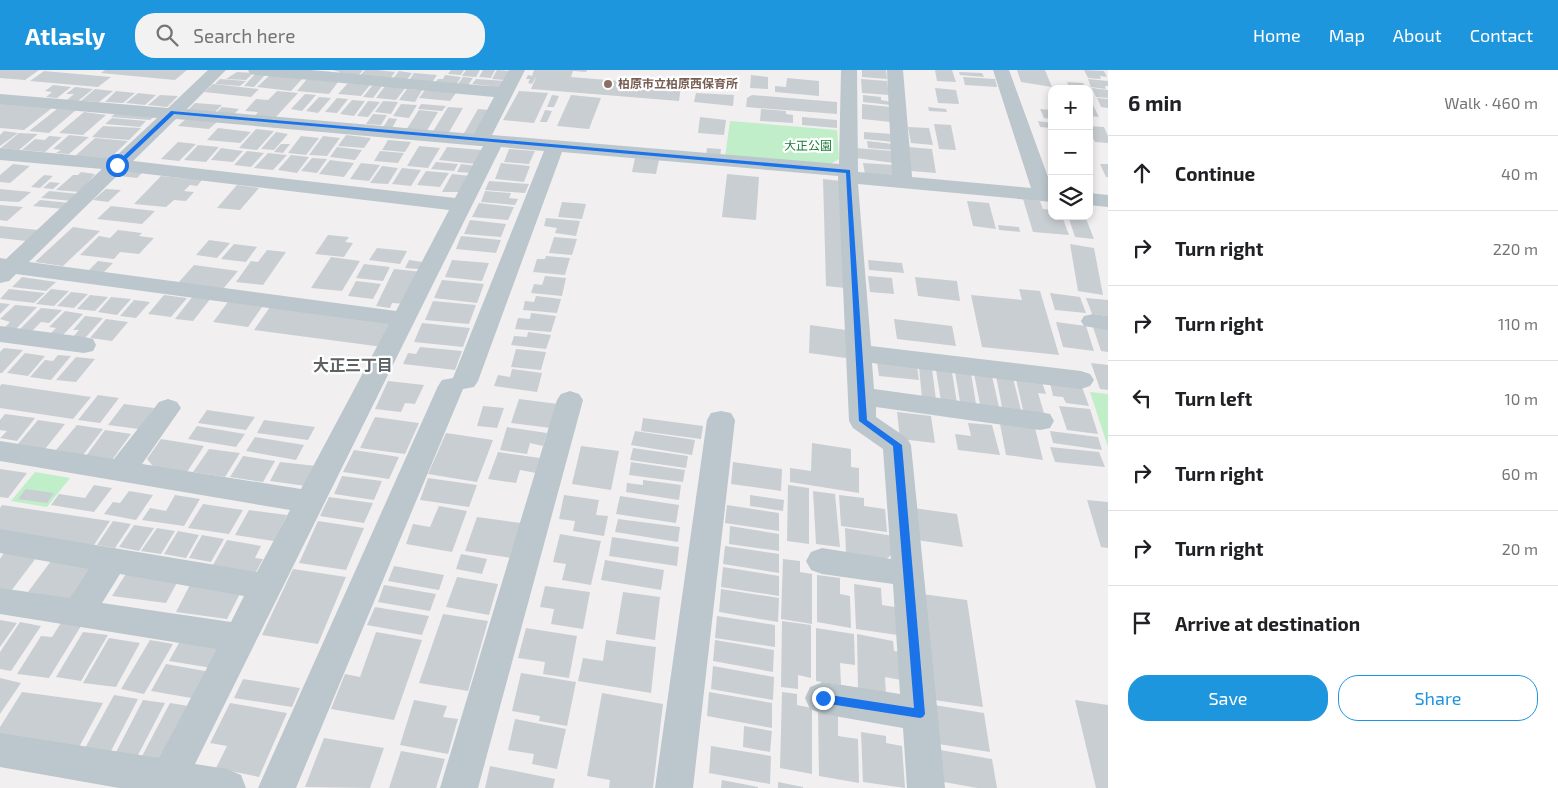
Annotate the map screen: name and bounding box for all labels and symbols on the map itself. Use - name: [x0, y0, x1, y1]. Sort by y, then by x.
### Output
- place label: 柏原市立柏原西保育所: [618, 76, 738, 90]
- marker: 柏原市立柏原西保育所: [602, 78, 614, 90]
- park label: 大正公園: [784, 138, 832, 152]
- route start: [106, 154, 129, 177]
- district label: 大正三丁目: [313, 355, 393, 374]
- route end: [812, 687, 835, 710]

